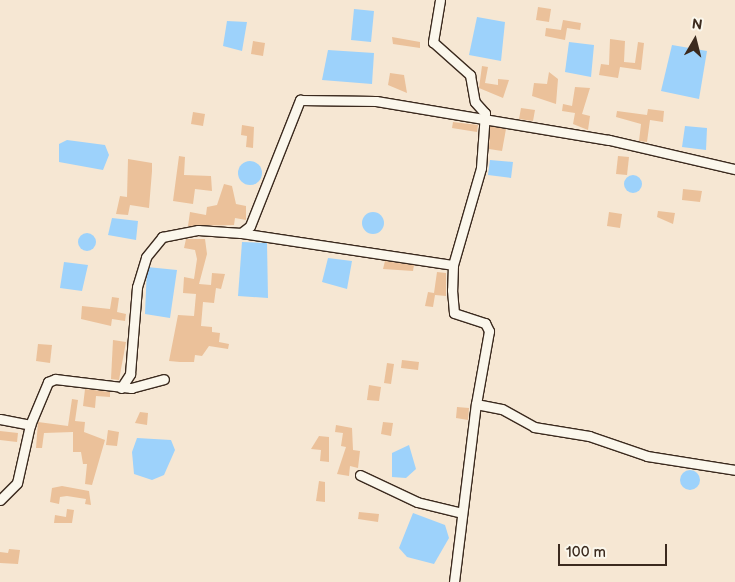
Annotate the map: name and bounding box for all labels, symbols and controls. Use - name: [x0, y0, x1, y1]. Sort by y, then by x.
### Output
- north arrow: [670, 15, 720, 65]
- text: N: [691, 16, 704, 34]
- scale bar: [560, 534, 669, 566]
- text: 100 m: [566, 543, 606, 562]

